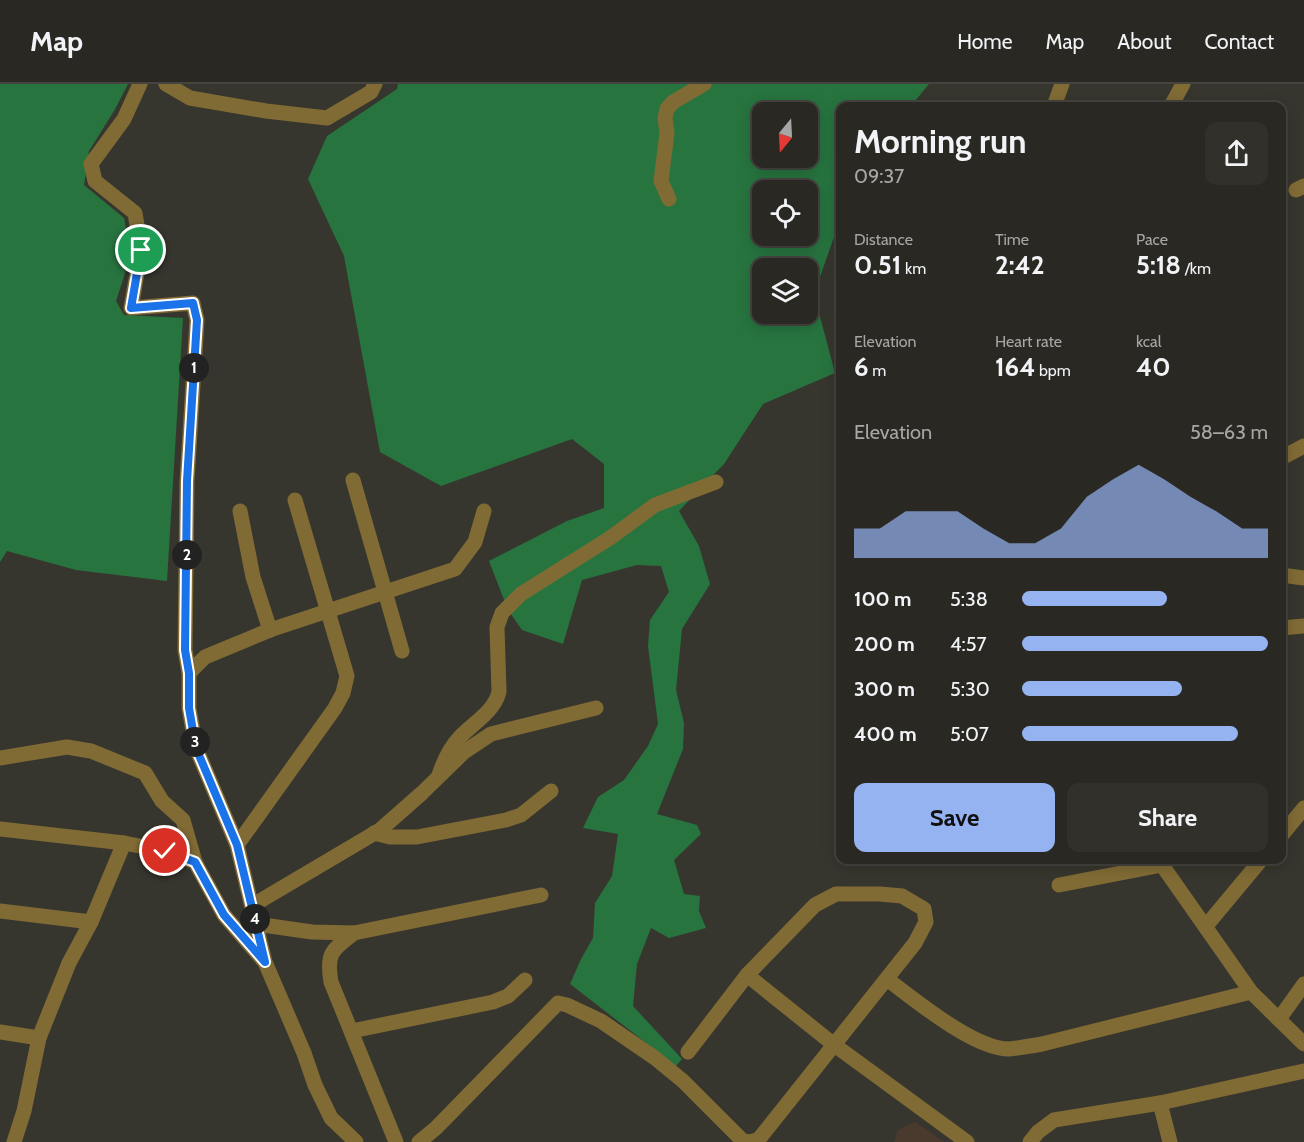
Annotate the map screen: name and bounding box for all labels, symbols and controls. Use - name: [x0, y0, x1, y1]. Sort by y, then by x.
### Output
- text: Map: [30, 24, 83, 58]
- text: Home: [957, 29, 1013, 54]
- text: Map: [1046, 29, 1084, 54]
- text: About: [1117, 29, 1171, 54]
- text: Contact: [1204, 29, 1274, 54]
- north arrow: [752, 102, 818, 168]
- map controls: [752, 102, 818, 324]
- text: Morning run: [854, 121, 1026, 161]
- button: share: [1205, 122, 1268, 185]
- text: 09:37: [854, 164, 904, 188]
- button: locate: [752, 180, 818, 246]
- pin: [115, 224, 166, 275]
- text: Distance: [854, 230, 913, 249]
- text: Time: [995, 230, 1029, 249]
- text: Pace: [1136, 230, 1168, 249]
- icon: arrive: [124, 233, 157, 266]
- text: 0.51: [854, 249, 901, 281]
- text: 2:42: [995, 249, 1044, 281]
- text: 5:18: [1136, 249, 1181, 281]
- button: layers: [752, 258, 818, 324]
- text: km: [901, 259, 926, 278]
- text: /km: [1181, 259, 1211, 278]
- text: Elevation: [854, 332, 917, 351]
- text: Heart rate: [995, 332, 1062, 351]
- text: kcal: [1136, 332, 1162, 351]
- text: 6: [854, 351, 869, 383]
- text: 164: [995, 351, 1035, 383]
- text: 40: [1136, 351, 1171, 383]
- pin: 1: [179, 353, 209, 383]
- text: 1: [191, 358, 197, 377]
- text: m: [869, 361, 886, 380]
- text: bpm: [1035, 361, 1071, 380]
- text: Elevation: [854, 420, 932, 444]
- text: 58–63 m: [1190, 420, 1268, 444]
- pin: 2: [172, 540, 202, 570]
- text: 2: [183, 545, 191, 564]
- text: 100 m: [854, 587, 912, 611]
- text: 5:38: [950, 587, 988, 611]
- text: 200 m: [854, 632, 915, 656]
- text: 4:57: [950, 632, 987, 656]
- text: 300 m: [854, 677, 915, 701]
- text: 5:30: [950, 677, 990, 701]
- text: 400 m: [854, 722, 917, 746]
- text: 5:07: [950, 722, 989, 746]
- pin: 3: [180, 727, 210, 757]
- text: 3: [191, 732, 199, 751]
- button: Save: [854, 783, 1055, 852]
- button: Share: [1067, 783, 1268, 852]
- pin: [139, 825, 190, 876]
- icon: check: [148, 834, 181, 867]
- pin: 4: [240, 904, 270, 934]
- text: 4: [250, 909, 260, 928]

